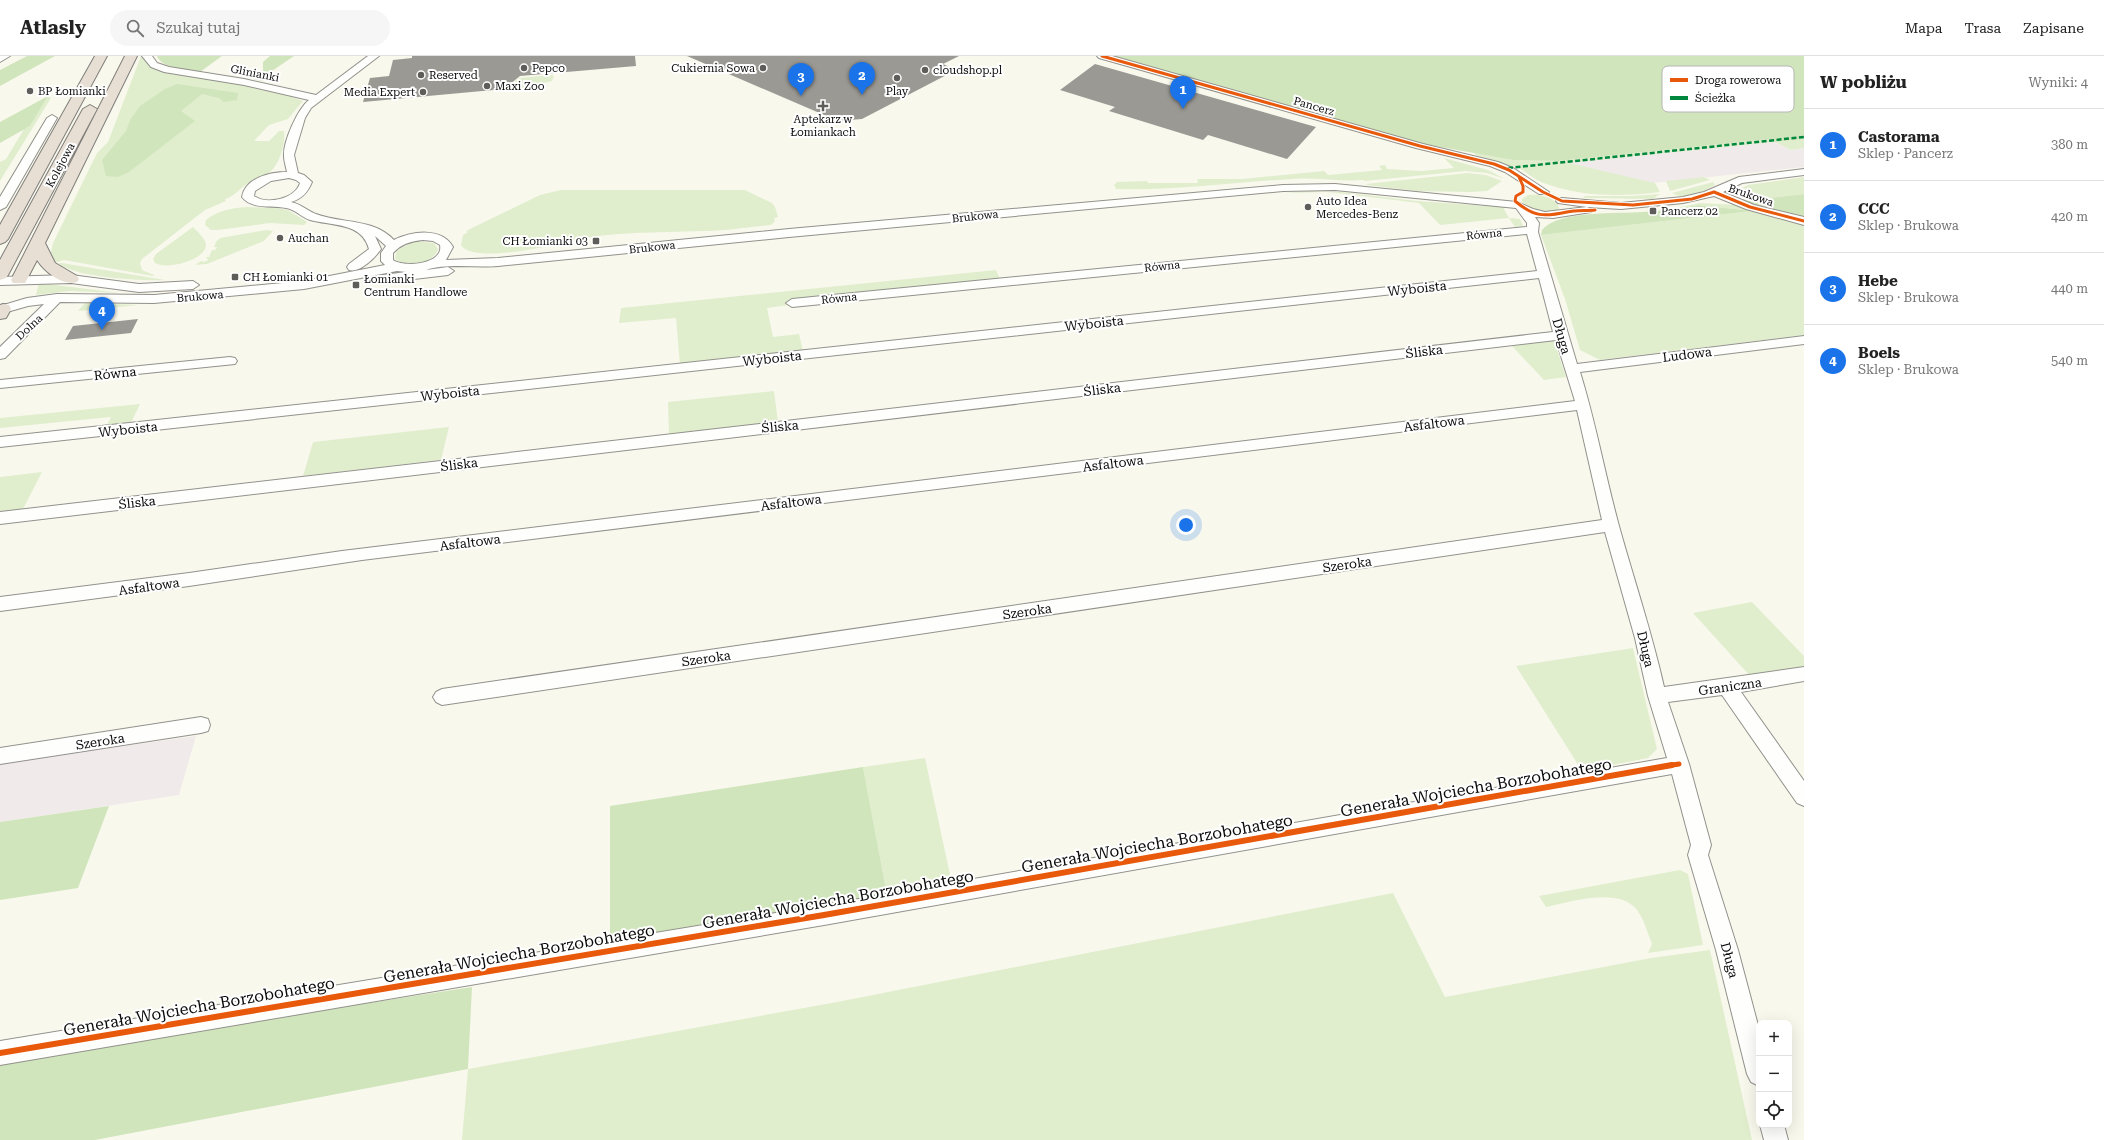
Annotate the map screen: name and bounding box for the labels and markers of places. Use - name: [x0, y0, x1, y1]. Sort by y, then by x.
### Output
- place label: Pepco: [532, 62, 565, 75]
- place label: Cukiernia Sowa: [671, 62, 755, 75]
- pin: 2: [849, 62, 875, 95]
- marker: Pepco: [519, 63, 529, 73]
- marker: Cukiernia Sowa: [758, 63, 768, 73]
- pin: 3: [788, 63, 814, 96]
- place label: cloudshop.pl: [933, 64, 1003, 77]
- marker: cloudshop.pl: [920, 65, 930, 75]
- place label: Reserved: [429, 69, 478, 82]
- marker: Reserved: [416, 70, 426, 80]
- marker: Play: [892, 73, 902, 83]
- pin: 1: [1170, 76, 1196, 109]
- place label: Maxi Zoo: [495, 80, 545, 93]
- marker: Maxi Zoo: [482, 81, 492, 91]
- place label: BP Łomianki: [38, 85, 106, 98]
- place label: Play: [886, 85, 909, 98]
- marker: BP Łomianki: [25, 86, 35, 96]
- place label: Media Expert: [344, 86, 415, 99]
- marker: Media Expert: [418, 87, 428, 97]
- marker: Aptekarz w Łomiankach: [818, 101, 828, 111]
- place label: Aptekarz w Łomiankach: [790, 113, 856, 139]
- place label: Auto Idea Mercedes-Benz: [1316, 195, 1398, 221]
- marker: Auto Idea Mercedes-Benz: [1303, 202, 1313, 212]
- place label: Pancerz 02: [1661, 205, 1718, 218]
- marker: Pancerz 02: [1648, 206, 1658, 216]
- place label: Auchan: [288, 232, 329, 245]
- marker: Auchan: [275, 233, 285, 243]
- place label: CH Łomianki 03: [503, 235, 588, 248]
- marker: CH Łomianki 03: [591, 236, 601, 246]
- place label: CH Łomianki 01: [243, 271, 328, 284]
- marker: CH Łomianki 01: [230, 272, 240, 282]
- place label: Łomianki Centrum Handlowe: [364, 273, 467, 299]
- marker: Łomianki Centrum Handlowe: [351, 280, 361, 290]
- pin: 4: [89, 297, 115, 330]

